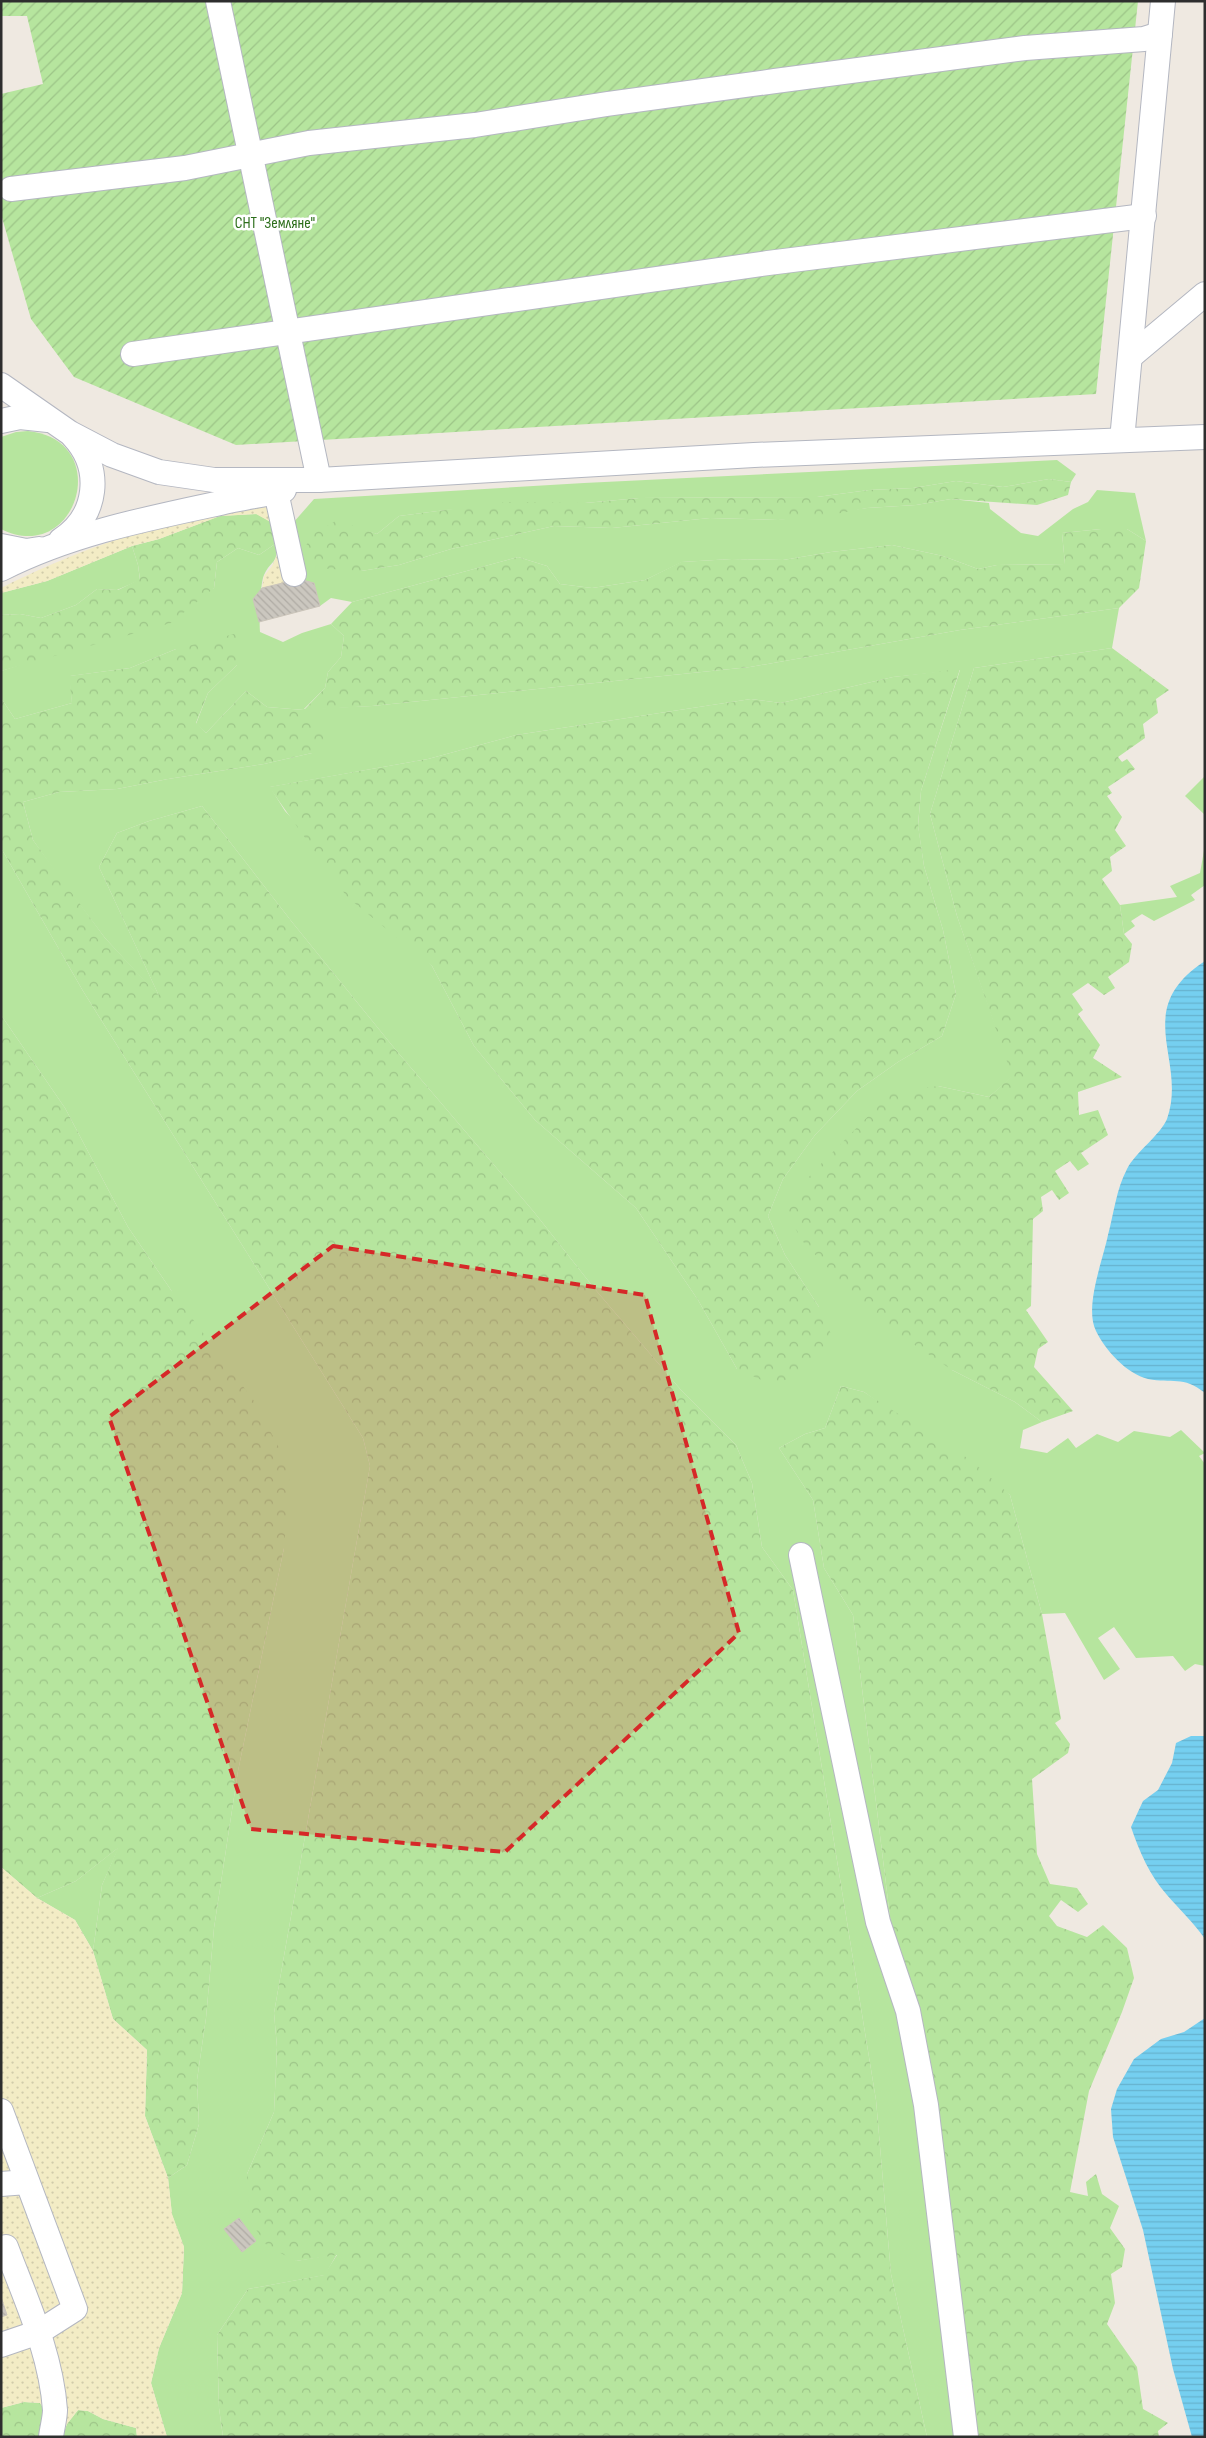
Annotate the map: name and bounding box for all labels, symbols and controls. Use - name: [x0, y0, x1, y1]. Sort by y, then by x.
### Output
- park label: СНТ "Земляне": [235, 214, 315, 233]

